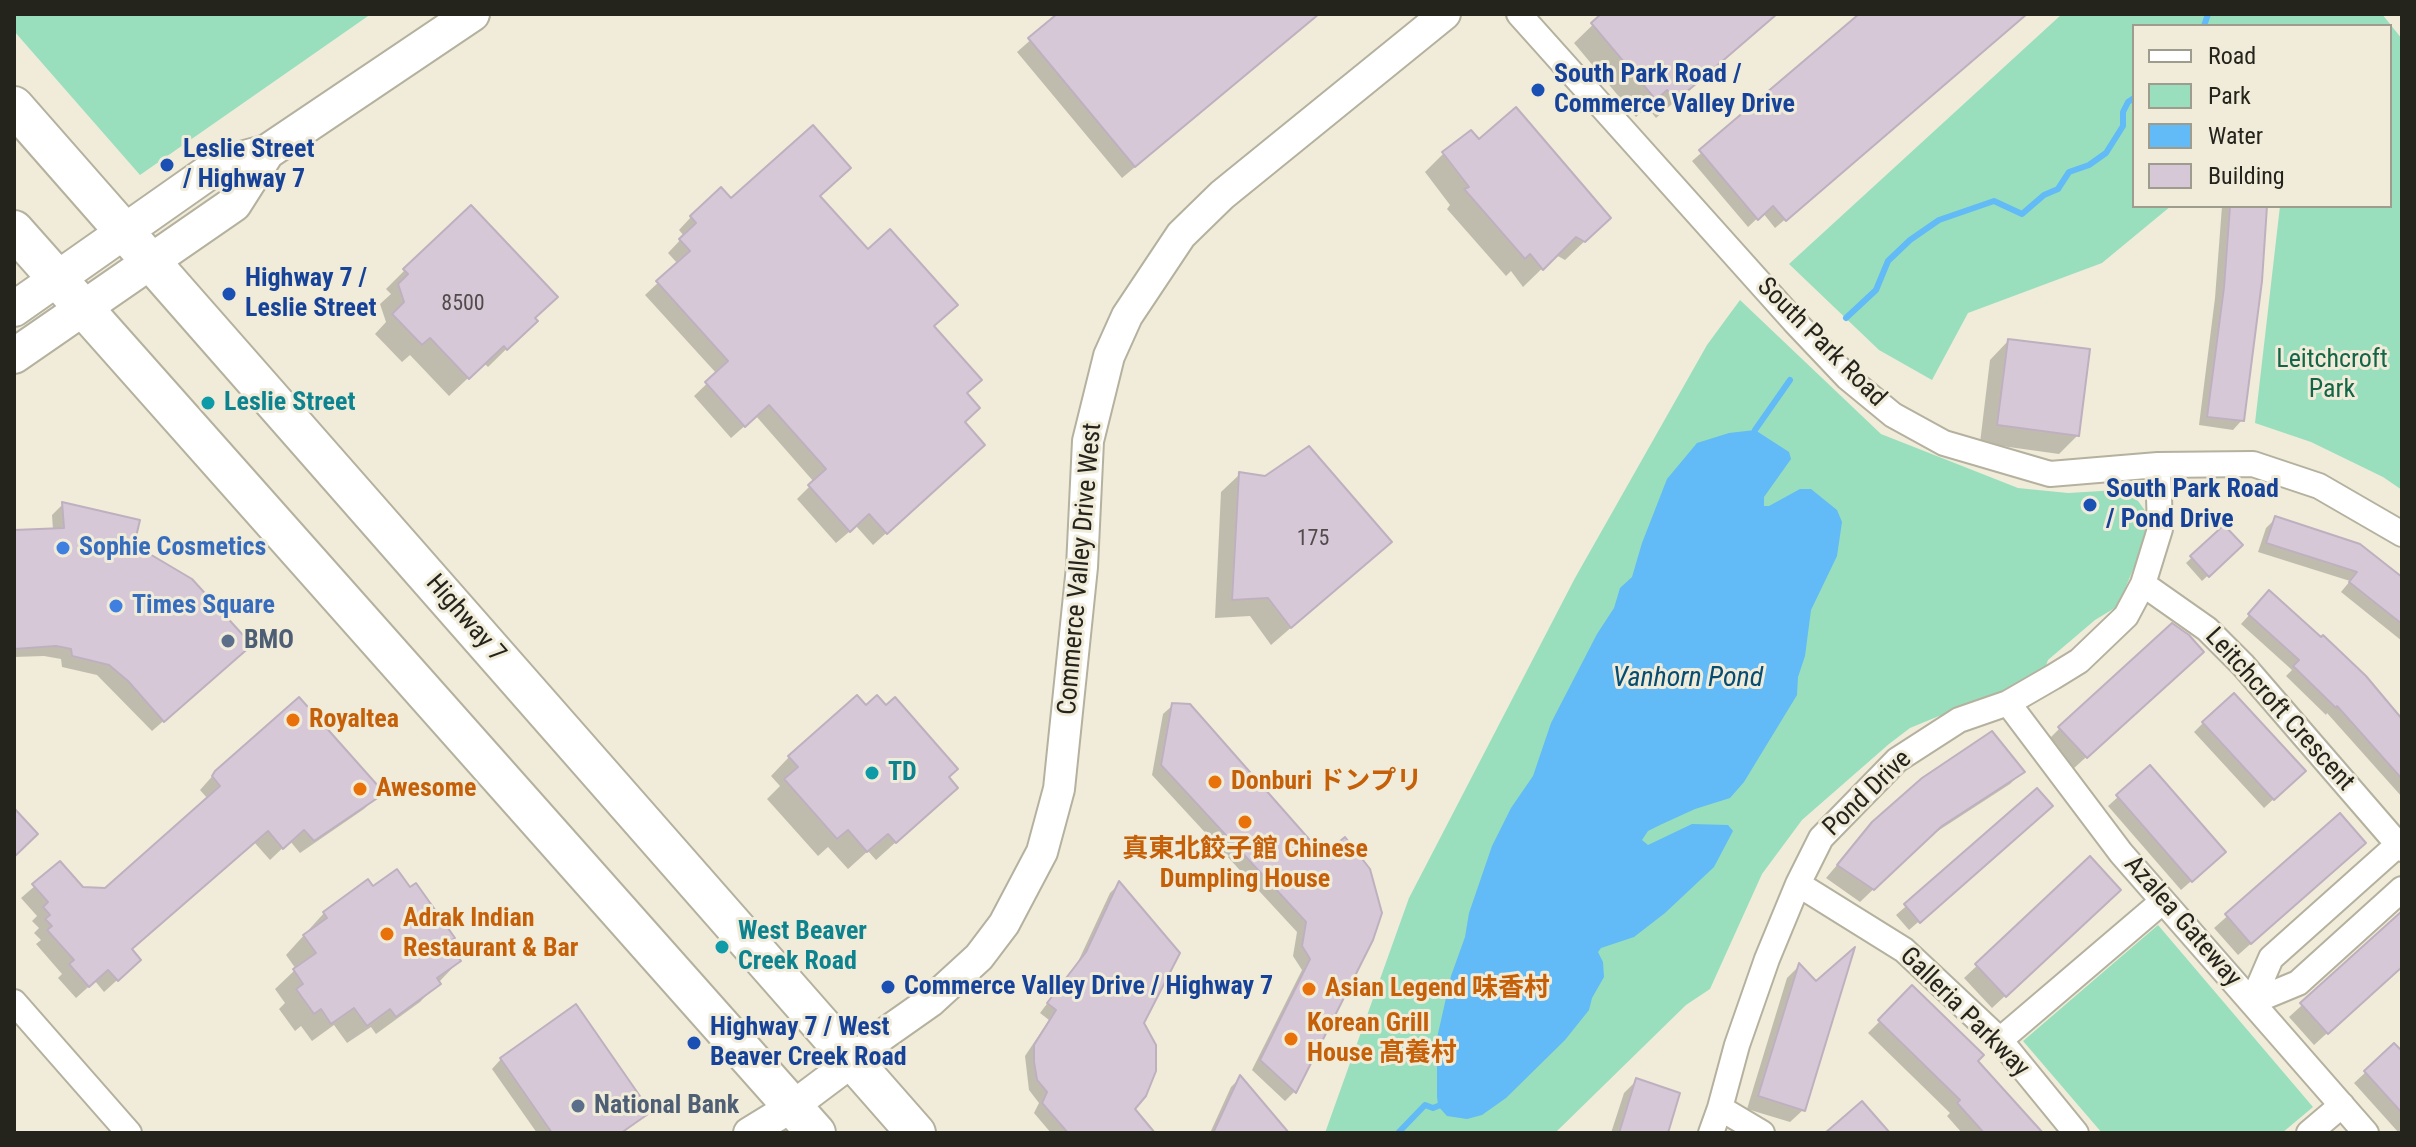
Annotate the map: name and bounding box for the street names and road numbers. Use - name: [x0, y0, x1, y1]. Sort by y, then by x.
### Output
- street label: South Park Road: [1750, 272, 1892, 414]
- street label: Commerce Valley Drive West: [1053, 422, 1109, 716]
- street label: Highway 7: [418, 569, 512, 669]
- street label: Leitchcroft Crescent: [2198, 622, 2360, 798]
- street label: Pond Drive: [1817, 744, 1919, 844]
- street label: Azalea Gateway: [2117, 850, 2247, 994]
- street label: Galleria Parkway: [1893, 942, 2035, 1084]

